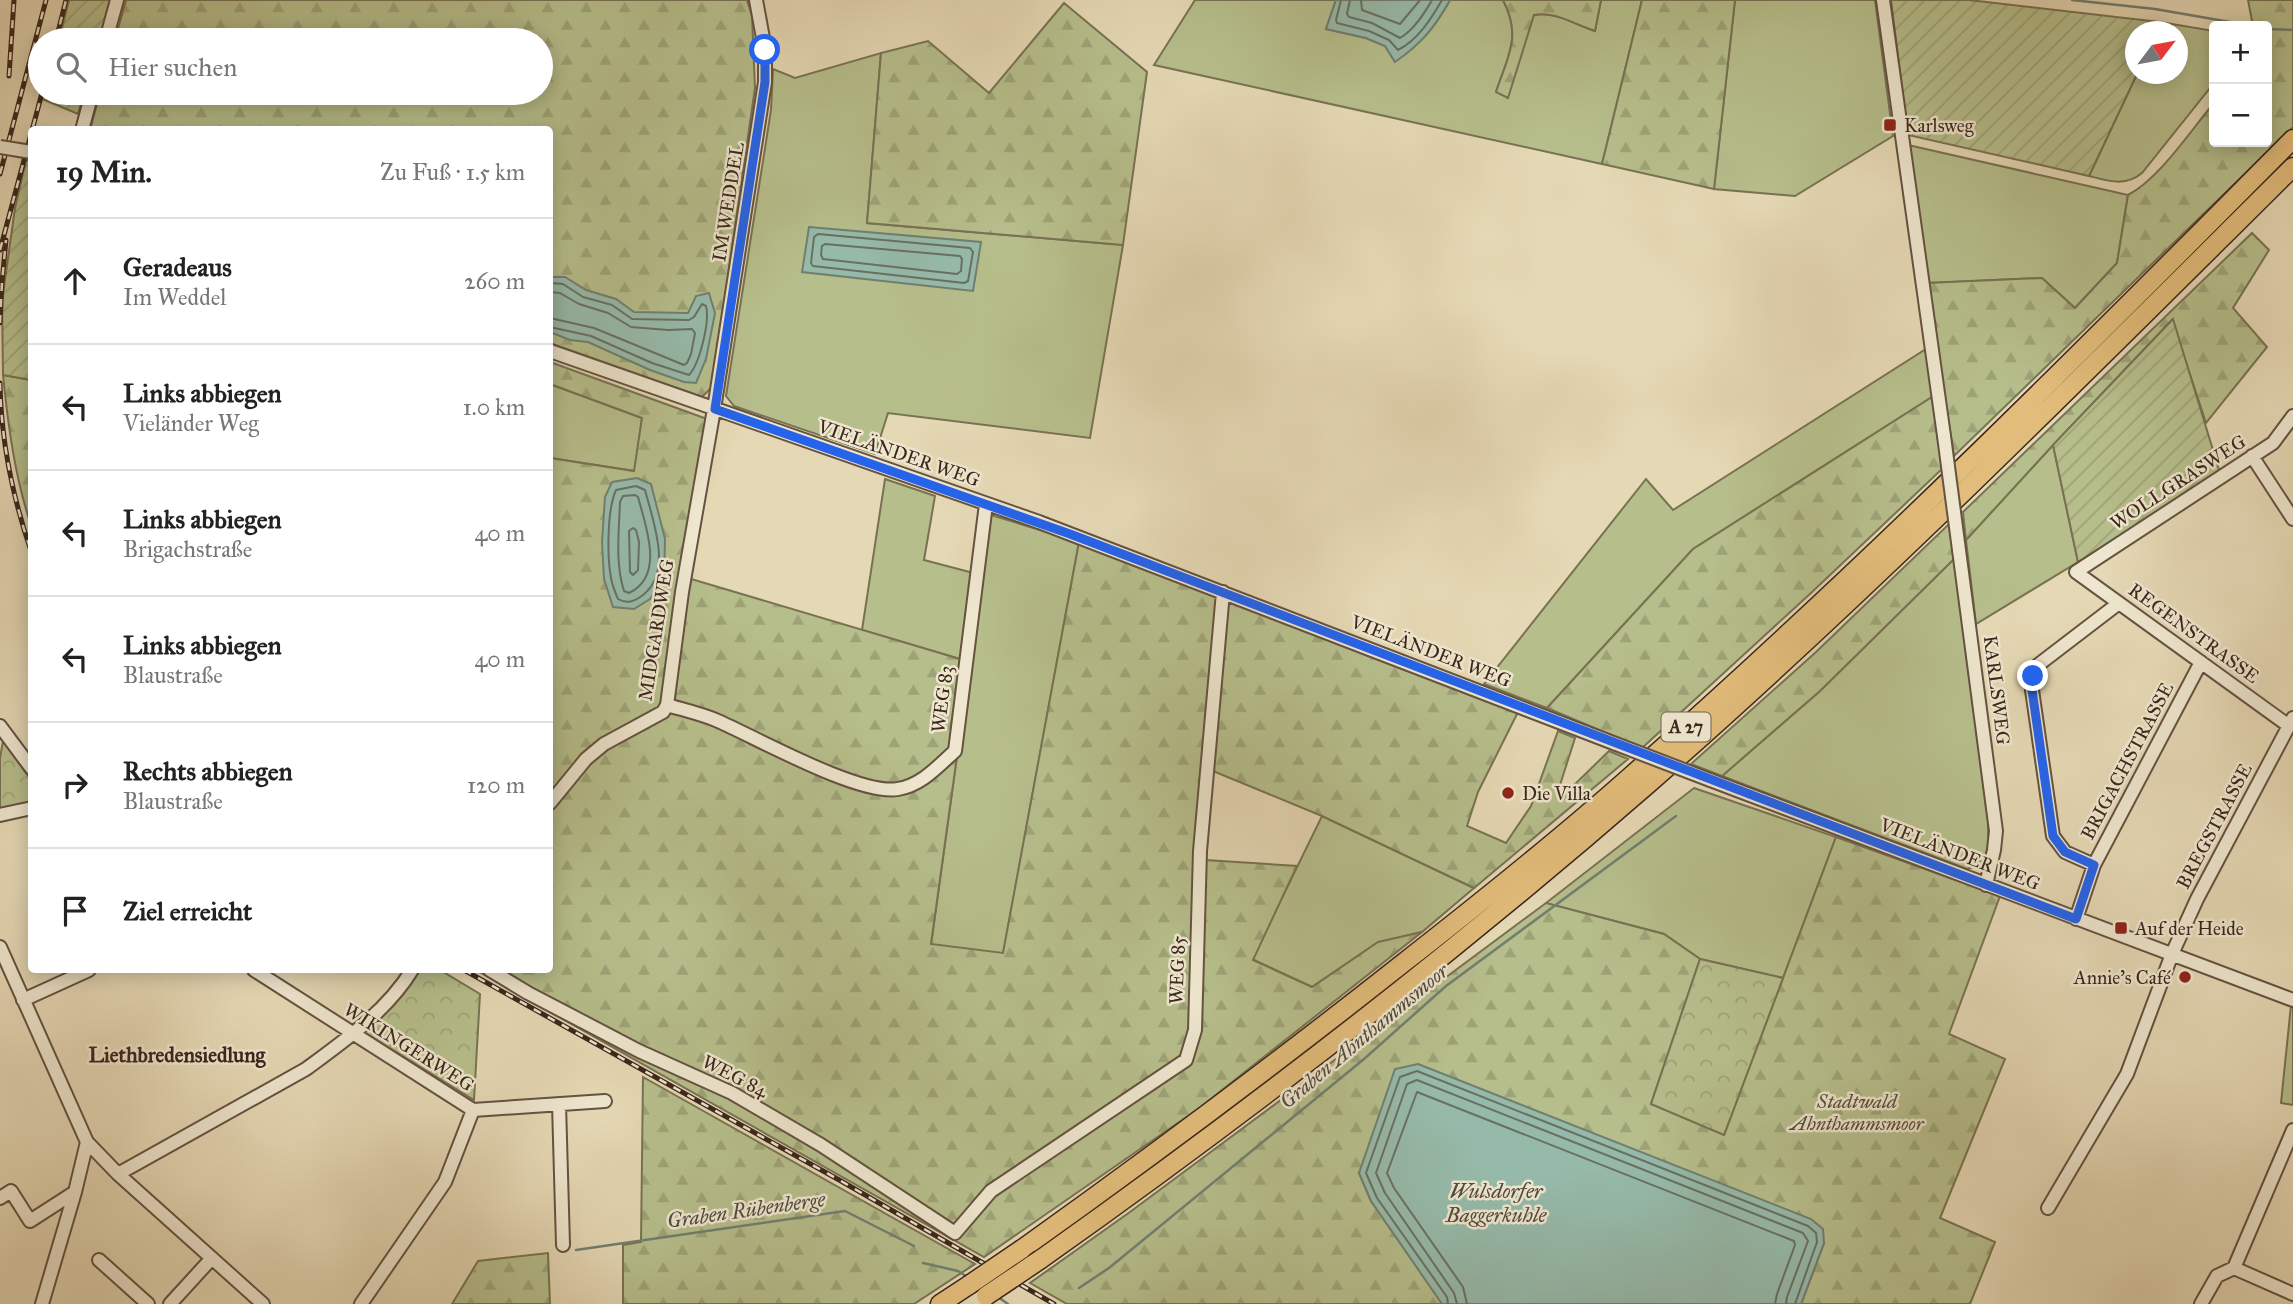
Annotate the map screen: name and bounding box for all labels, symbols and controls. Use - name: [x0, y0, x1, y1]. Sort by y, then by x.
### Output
- north arrow: [2125, 21, 2188, 84]
- map controls: [2209, 21, 2272, 147]
- button: +: [2209, 21, 2272, 84]
- search box: [28, 28, 553, 105]
- route start: [749, 34, 780, 65]
- icon: search: [52, 48, 90, 86]
- text: Hier suchen: [108, 51, 237, 83]
- button: −: [2209, 84, 2272, 147]
- place label: Karlsweg: [1904, 114, 1974, 138]
- marker: Karlsweg: [1882, 117, 1898, 133]
- street label: IM WEDDEL: [707, 141, 749, 263]
- text: 19 Min.: [56, 154, 152, 190]
- text: Zu Fuß · 1.5 km: [380, 158, 525, 186]
- text: Geradeaus: [123, 251, 232, 283]
- icon: ahead: [56, 262, 94, 300]
- text: 260 m: [464, 267, 525, 295]
- text: Im Weddel: [123, 283, 227, 311]
- text: Links abbiegen: [123, 377, 282, 409]
- icon: left: [56, 388, 94, 426]
- text: 1.0 km: [463, 393, 525, 421]
- text: Vieländer Weg: [123, 409, 259, 437]
- street label: VIELÄNDER WEG: [814, 414, 983, 492]
- street label: WOLLGRASWEG: [2106, 430, 2250, 534]
- text: Links abbiegen: [123, 503, 282, 535]
- icon: left: [56, 514, 94, 552]
- text: 40 m: [475, 519, 525, 547]
- text: Brigachstraße: [123, 535, 252, 563]
- street label: MIDGARDWEG: [633, 557, 679, 702]
- street label: REGENSTRASSE: [2124, 578, 2264, 688]
- street label: VIELÄNDER WEG: [1347, 609, 1514, 692]
- text: Links abbiegen: [123, 629, 282, 661]
- street label: KARLSWEG: [1979, 634, 2015, 746]
- icon: left: [56, 640, 94, 678]
- text: 40 m: [475, 645, 525, 673]
- route end: [2017, 660, 2048, 691]
- text: Blaustraße: [123, 661, 223, 689]
- street label: WEG 83: [926, 664, 958, 734]
- street label: BRIGACHSTRASSE: [2076, 678, 2178, 844]
- road number: A 27: [1662, 712, 1710, 742]
- text: Rechts abbiegen: [123, 755, 293, 787]
- street label: BREGSTRASSE: [2171, 759, 2257, 893]
- icon: right: [56, 766, 94, 804]
- text: 120 m: [467, 771, 525, 799]
- place label: Die Villa: [1522, 782, 1592, 805]
- marker: Die Villa: [1500, 785, 1516, 801]
- text: Blaustraße: [123, 787, 223, 815]
- street label: VIELÄNDER WEG: [1876, 812, 2043, 895]
- icon: arrive: [56, 892, 94, 930]
- text: Ziel erreicht: [123, 895, 252, 927]
- place label: Auf der Heide: [2134, 917, 2244, 940]
- marker: Auf der Heide: [2113, 920, 2129, 936]
- street label: WEG 85: [1164, 935, 1190, 1005]
- water label: Graben Ahnthammsmoor: [1274, 957, 1455, 1114]
- place label: Annie's Café: [2073, 966, 2171, 989]
- marker: Annie's Café: [2177, 969, 2193, 985]
- street label: WIKINGERWEG: [340, 998, 479, 1096]
- district label: Liethbredensiedlung: [89, 1042, 267, 1068]
- street label: WEG 84: [698, 1050, 772, 1102]
- park label: Stadtwald Ahnthammsmoor: [1788, 1090, 1925, 1135]
- water label: Wulsdorfer Baggerkuhle: [1445, 1178, 1547, 1228]
- water label: Graben Rübenberge: [665, 1186, 828, 1234]

